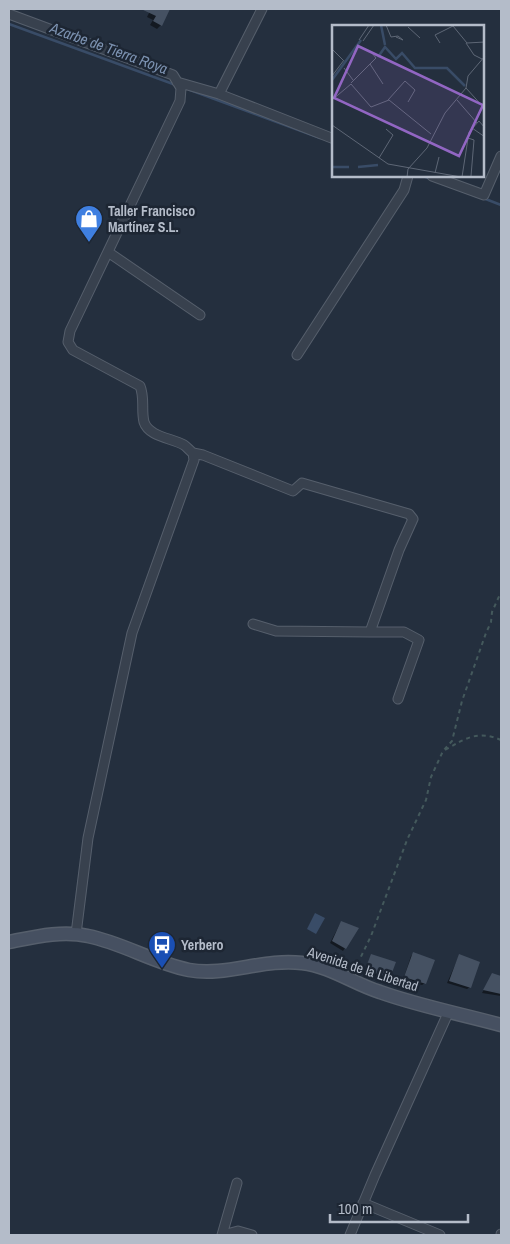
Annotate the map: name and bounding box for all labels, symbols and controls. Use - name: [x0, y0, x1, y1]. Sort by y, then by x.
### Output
- water label: Azarbe de Tierra Roya: [46, 17, 171, 79]
- inset map: [332, 25, 485, 178]
- place label: Taller Francisco Martínez S.L.: [108, 202, 195, 236]
- shop icon: Taller Francisco Martínez S.L.: [74, 204, 104, 243]
- bus stop icon: Yerbero: [147, 930, 177, 969]
- place label: Yerbero: [181, 936, 224, 954]
- street label: Avenida de la Libertad: [304, 942, 421, 995]
- scale bar: [330, 1192, 468, 1224]
- text: 100 m: [338, 1198, 372, 1219]

